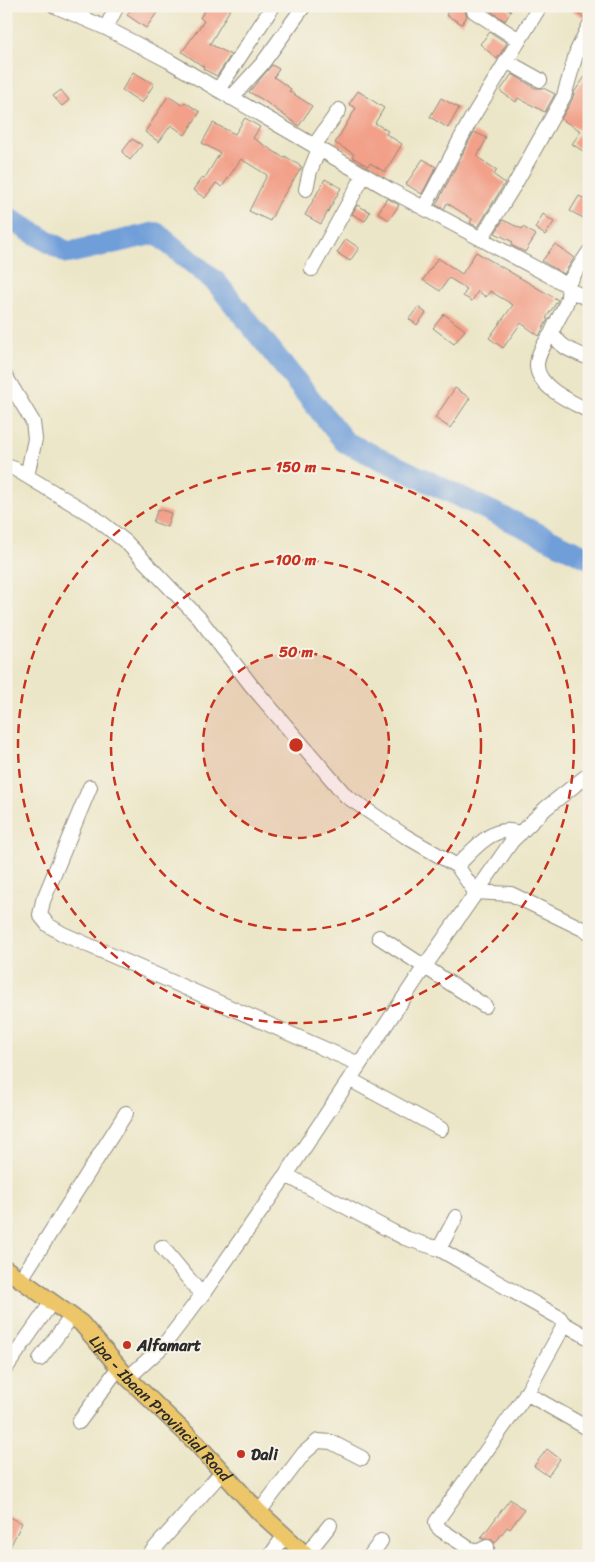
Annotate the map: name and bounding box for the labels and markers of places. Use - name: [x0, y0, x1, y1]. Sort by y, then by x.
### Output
- centre of rings: [287, 736, 305, 754]
- place label: Alfamart: [136, 1331, 201, 1360]
- marker: Alfamart: [121, 1339, 133, 1351]
- place label: Dali: [251, 1440, 279, 1469]
- marker: Dali: [235, 1448, 247, 1460]

